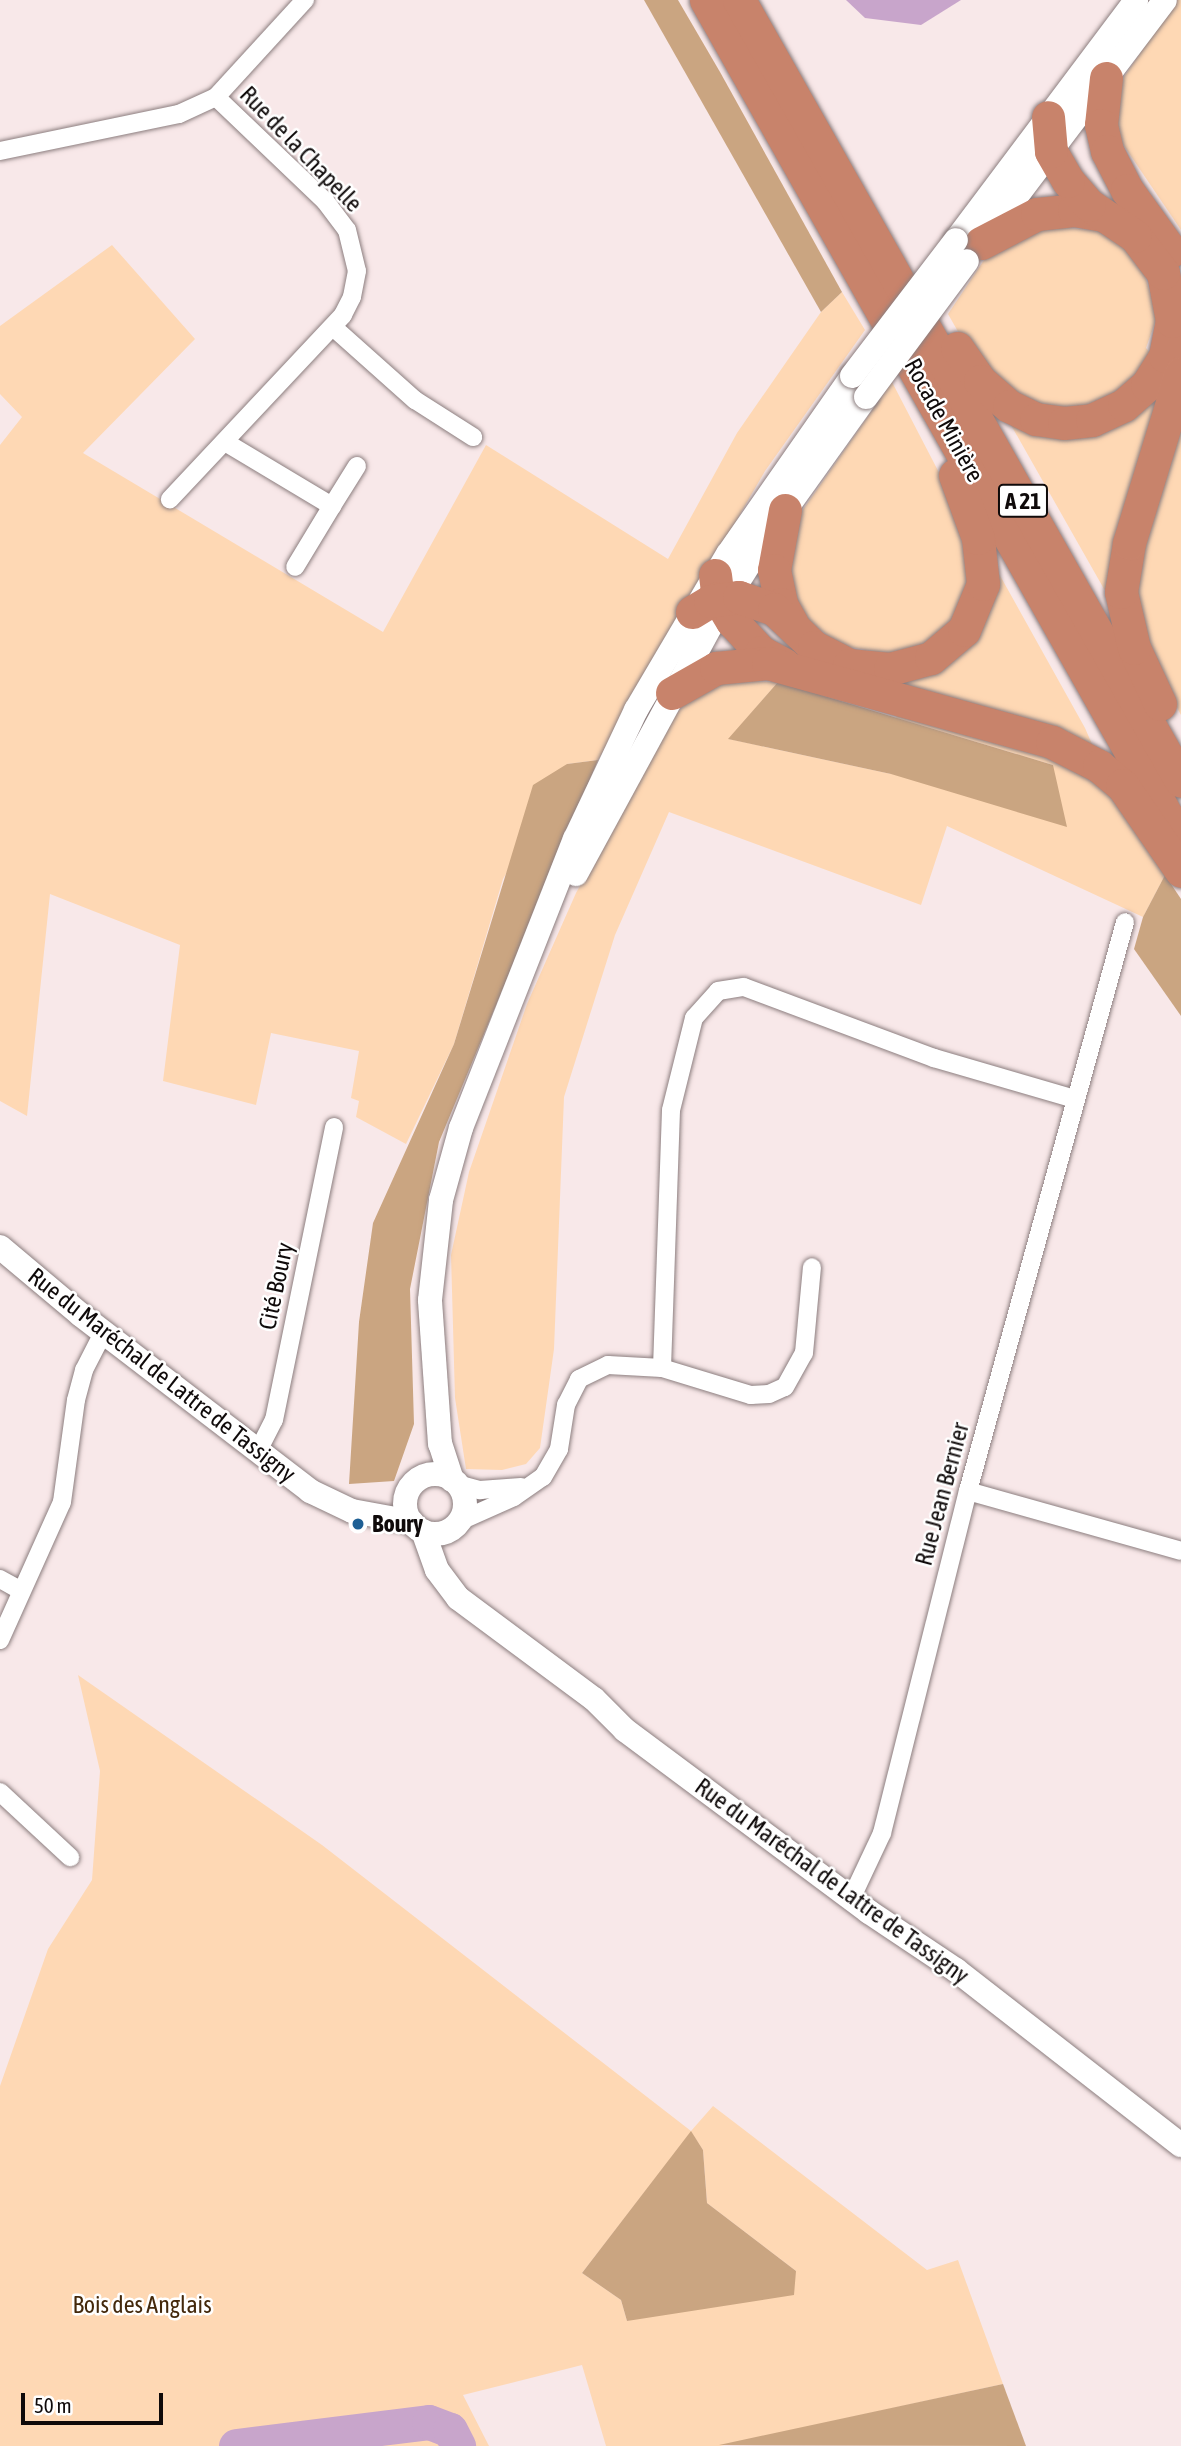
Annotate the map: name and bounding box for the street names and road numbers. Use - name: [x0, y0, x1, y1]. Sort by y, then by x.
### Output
- street label: Rue de la Chapelle: [234, 80, 368, 218]
- street label: Rocade Minière: [898, 353, 990, 487]
- road number: A 21: [997, 481, 1049, 520]
- street label: Cité Boury: [253, 1240, 299, 1332]
- street label: Rue du Maréchal de Lattre de Tassigny: [23, 1262, 301, 1488]
- street label: Rue Jean Bernier: [909, 1419, 975, 1569]
- street label: Rue du Maréchal de Lattre de Tassigny: [689, 1772, 975, 1990]

